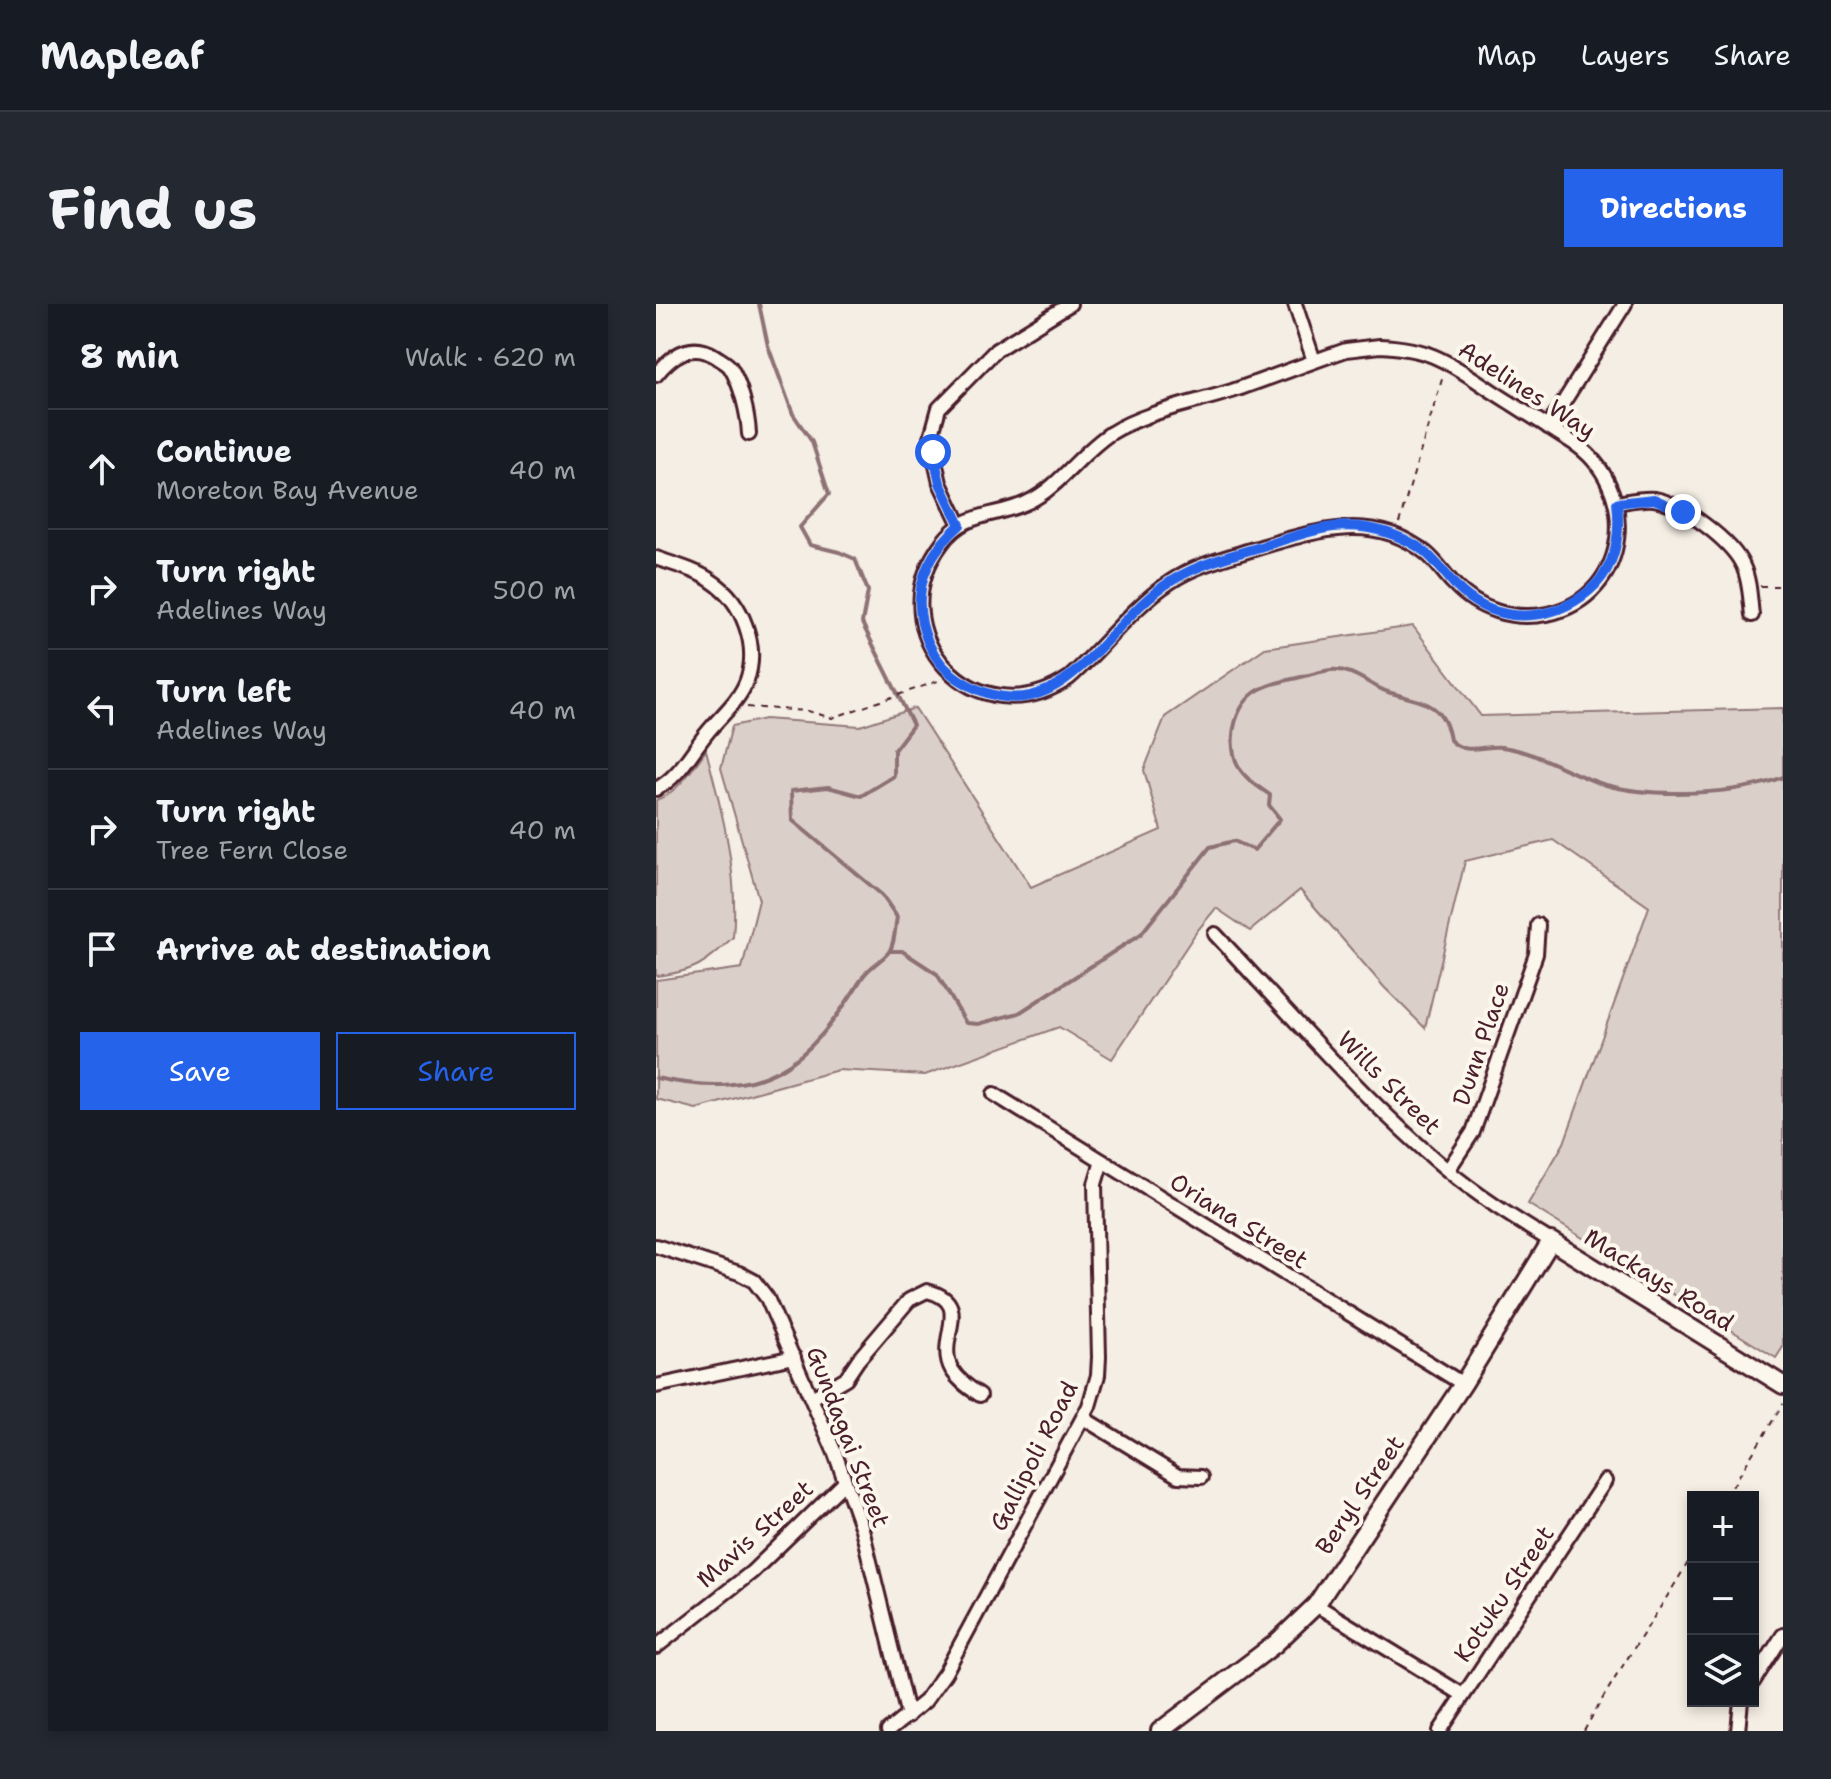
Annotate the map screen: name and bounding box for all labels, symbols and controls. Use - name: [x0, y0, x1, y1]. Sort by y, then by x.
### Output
- text: Mapleaf: [40, 30, 205, 81]
- text: Map: [1477, 36, 1537, 74]
- text: Layers: [1581, 36, 1670, 74]
- text: Share: [1714, 36, 1791, 74]
- button: Directions: [1564, 169, 1783, 247]
- text: Find us: [48, 171, 257, 246]
- text: 8 min: [80, 333, 179, 379]
- street label: Adelines Way: [1452, 334, 1602, 446]
- text: Walk · 620 m: [405, 339, 576, 374]
- text: Continue: [156, 431, 292, 472]
- route start: [915, 434, 951, 470]
- icon: ahead: [80, 447, 124, 491]
- text: 40 m: [509, 452, 576, 487]
- text: Moreton Bay Avenue: [156, 472, 419, 507]
- route end: [1665, 494, 1701, 530]
- text: Turn right: [156, 551, 315, 592]
- icon: right: [80, 567, 124, 611]
- text: 500 m: [493, 572, 576, 607]
- text: Adelines Way: [156, 592, 327, 627]
- text: Turn left: [156, 671, 291, 712]
- icon: left: [80, 687, 124, 731]
- text: 40 m: [509, 692, 576, 727]
- text: Adelines Way: [156, 712, 327, 747]
- text: Turn right: [156, 791, 315, 832]
- icon: right: [80, 807, 124, 851]
- text: 40 m: [509, 812, 576, 847]
- text: Tree Fern Close: [156, 832, 348, 867]
- icon: arrive: [80, 927, 124, 971]
- text: Arrive at destination: [156, 929, 491, 970]
- street label: Dunn Place: [1445, 978, 1517, 1110]
- street label: Wills Street: [1330, 1024, 1448, 1142]
- button: Save: [80, 1032, 320, 1110]
- button: Share: [336, 1032, 576, 1110]
- street label: Oriana Street: [1164, 1166, 1314, 1276]
- street label: Mackays Road: [1578, 1221, 1740, 1339]
- street label: Gundagai Street: [799, 1342, 897, 1532]
- street label: Gallipoli Road: [982, 1376, 1086, 1536]
- street label: Beryl Street: [1308, 1429, 1412, 1561]
- street label: Mavis Street: [690, 1473, 820, 1595]
- map controls: [1687, 1491, 1759, 1707]
- button: +: [1687, 1491, 1759, 1563]
- street label: Kotuku Street: [1447, 1519, 1561, 1669]
- button: −: [1687, 1563, 1759, 1635]
- button: layers: [1687, 1635, 1759, 1707]

